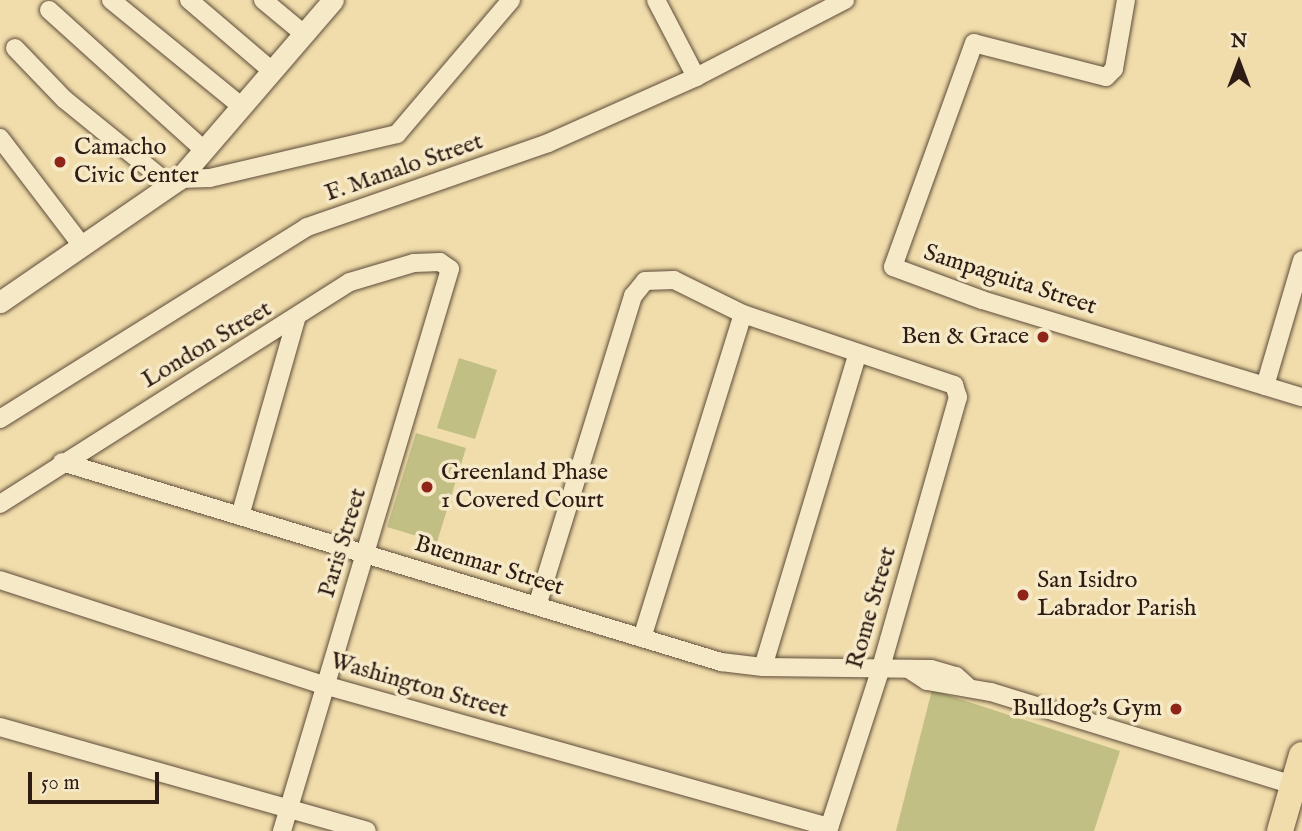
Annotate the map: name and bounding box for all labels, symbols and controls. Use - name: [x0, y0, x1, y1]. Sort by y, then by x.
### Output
- north arrow: [1204, 28, 1274, 98]
- text: N: [1231, 30, 1247, 54]
- street label: F. Manalo Street: [321, 128, 487, 208]
- place label: Camacho Civic Center: [74, 134, 199, 190]
- marker: Camacho Civic Center: [52, 154, 68, 170]
- street label: Sampaguita Street: [920, 239, 1100, 321]
- street label: London Street: [137, 295, 277, 395]
- place label: Ben & Grace: [901, 323, 1029, 351]
- marker: Ben & Grace: [1035, 329, 1051, 345]
- place label: Greenland Phase 1 Covered Court: [441, 459, 608, 515]
- marker: Greenland Phase 1 Covered Court: [419, 479, 435, 495]
- street label: Paris Street: [313, 485, 373, 601]
- street label: Buenmar Street: [411, 530, 567, 602]
- street label: Rome Street: [841, 544, 903, 672]
- place label: San Isidro Labrador Parish: [1037, 567, 1197, 623]
- marker: San Isidro Labrador Parish: [1015, 587, 1031, 603]
- street label: Washington Street: [327, 647, 511, 725]
- place label: Bulldog's Gym: [1012, 695, 1162, 723]
- marker: Bulldog's Gym: [1168, 701, 1184, 717]
- scale bar: [32, 758, 163, 802]
- text: 50 m: [41, 770, 80, 797]

